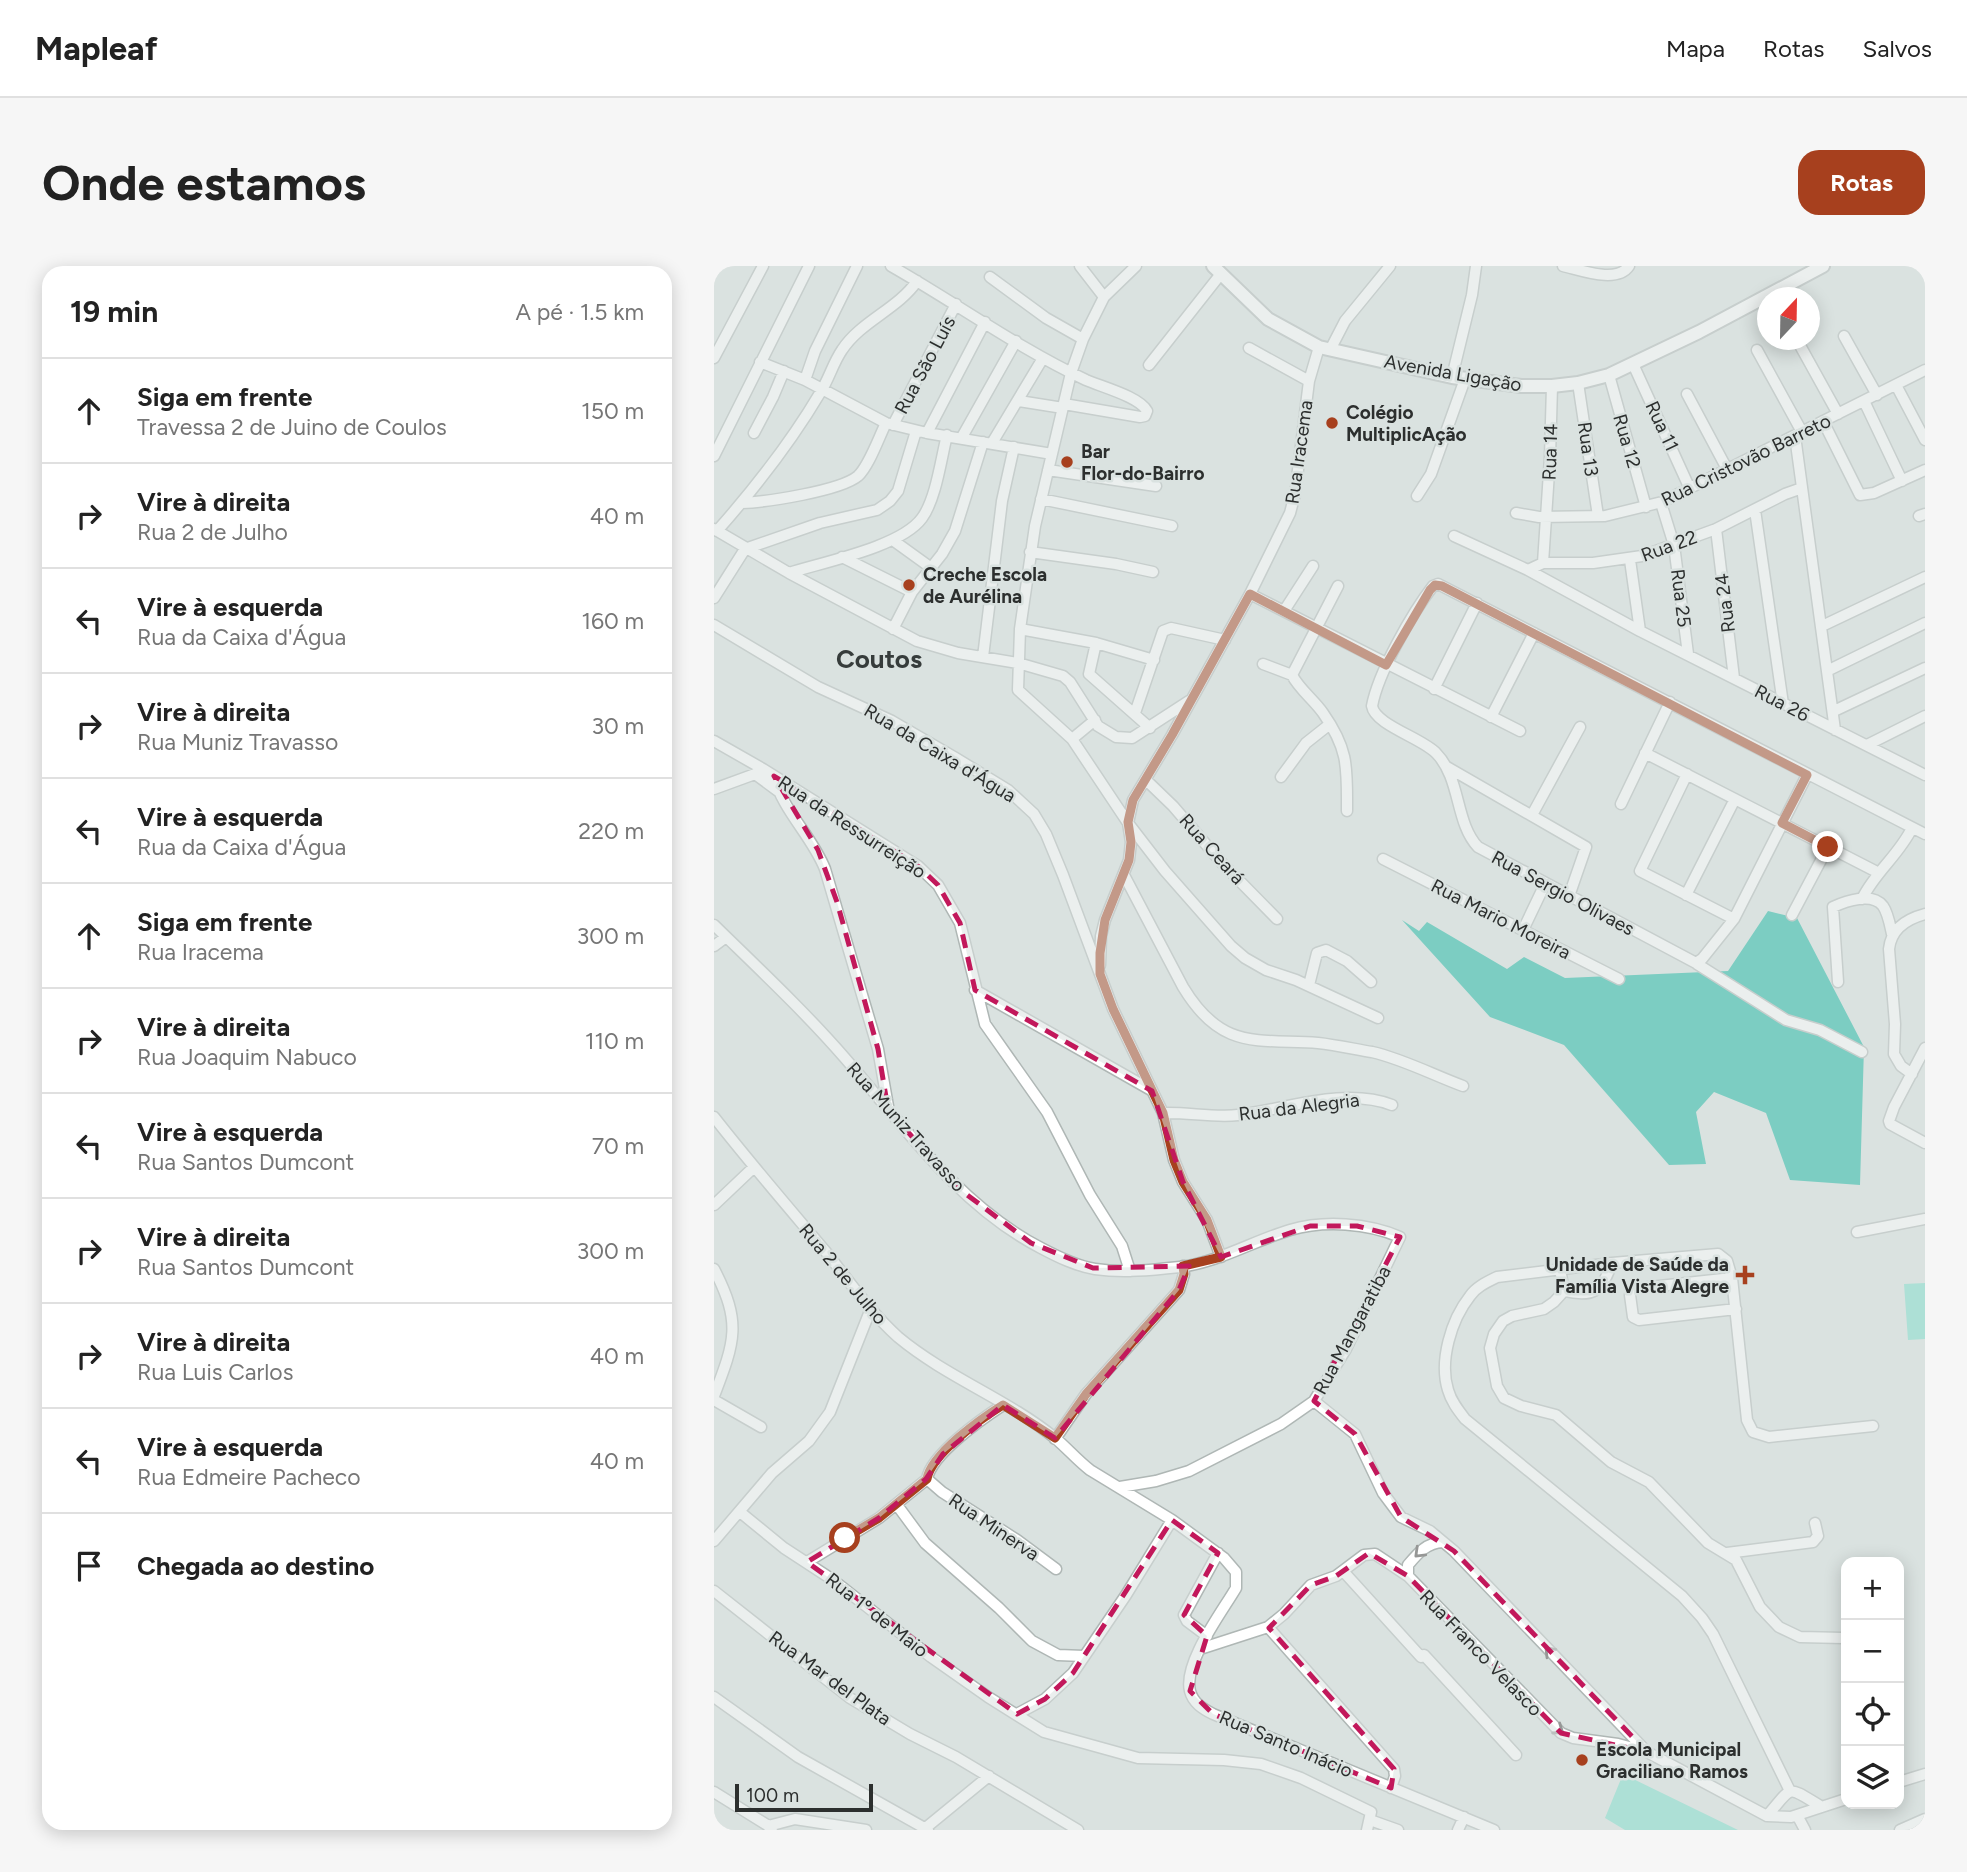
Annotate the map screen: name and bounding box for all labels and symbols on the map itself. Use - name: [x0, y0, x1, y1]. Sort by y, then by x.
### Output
- north arrow: [1757, 287, 1820, 350]
- street label: Rua São Luís: [890, 312, 960, 418]
- street label: Avenida Ligação: [1382, 350, 1524, 396]
- street label: Rua 11: [1640, 397, 1684, 455]
- street label: Rua Iracema: [1280, 399, 1318, 505]
- place label: Colégio MultiplicAção: [1346, 401, 1467, 446]
- street label: Rua Cristovão Barreto: [1657, 409, 1835, 511]
- street label: Rua 12: [1608, 411, 1646, 471]
- marker: Colégio MultiplicAção: [1324, 415, 1340, 431]
- street label: Rua 13: [1573, 420, 1603, 478]
- street label: Rua 14: [1538, 423, 1562, 481]
- place label: Bar Flor-do-Bairro: [1081, 440, 1204, 485]
- marker: Bar Flor-do-Bairro: [1059, 454, 1075, 470]
- street label: Rua 22: [1638, 525, 1700, 567]
- place label: Creche Escola de Aurélina: [923, 563, 1047, 608]
- street label: Rua 25: [1666, 568, 1696, 628]
- street label: Rua 24: [1710, 572, 1740, 634]
- marker: Creche Escola de Aurélina: [901, 577, 917, 593]
- district label: Coutos: [836, 643, 922, 675]
- street label: Rua 26: [1751, 680, 1813, 727]
- street label: Rua da Caixa d'Água: [860, 699, 1020, 807]
- street label: Rua da Ressurreição: [774, 771, 930, 883]
- street label: Rua Ceará: [1174, 809, 1250, 889]
- route end: [1812, 831, 1843, 862]
- street label: Rua Sergio Olivaes: [1488, 846, 1639, 940]
- street label: Rua Mario Moreira: [1427, 874, 1575, 964]
- street label: Rua Muniz Travasso: [842, 1058, 970, 1196]
- street label: Rua da Alegria: [1237, 1088, 1361, 1126]
- street label: Rua 2 de Julho: [794, 1219, 892, 1329]
- place label: Unidade de Saúde da Família Vista Alegre: [1545, 1253, 1729, 1298]
- street label: Rua Mangaratiba: [1308, 1262, 1396, 1398]
- marker: Unidade de Saúde da Família Vista Alegre: [1735, 1265, 1755, 1285]
- street label: Rua Minerva: [944, 1488, 1044, 1566]
- route start: [829, 1522, 860, 1553]
- one-way arrow: [1414, 1545, 1427, 1558]
- street label: Rua 1º de Maio: [821, 1568, 933, 1662]
- street label: Rua Franco Velasco: [1415, 1585, 1547, 1721]
- street label: Rua Mar del Plata: [764, 1626, 896, 1730]
- one-way arrow: [1544, 1646, 1557, 1659]
- street label: Rua Santo Inácio: [1216, 1706, 1356, 1782]
- one-way arrow: [1551, 1721, 1563, 1734]
- place label: Escola Municipal Graciliano Ramos: [1596, 1738, 1748, 1783]
- marker: Escola Municipal Graciliano Ramos: [1574, 1752, 1590, 1768]
- scale bar: [735, 1781, 873, 1813]

